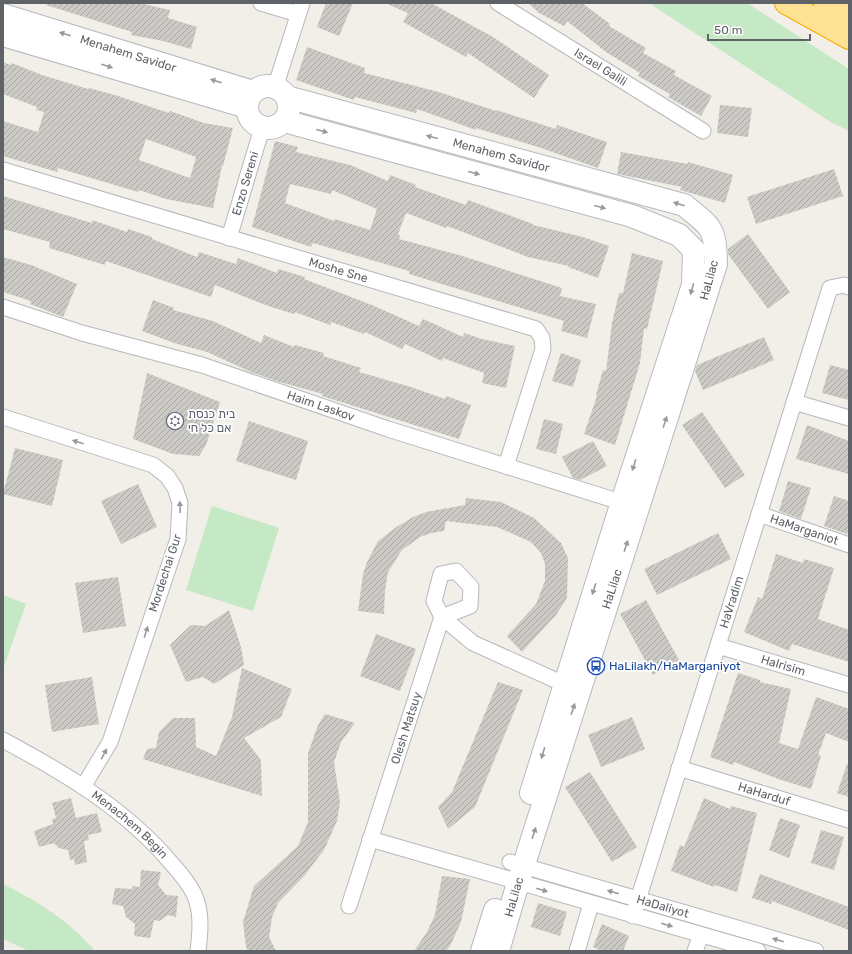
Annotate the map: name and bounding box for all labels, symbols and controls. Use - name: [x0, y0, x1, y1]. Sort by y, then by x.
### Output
- scale bar: [708, 16, 810, 42]
- text: 50 m: [714, 23, 742, 37]
- one-way arrow: [58, 31, 70, 37]
- street label: Menahem Savidor: [78, 32, 178, 75]
- street label: Israel Galili: [572, 45, 630, 89]
- one-way arrow: [102, 63, 114, 69]
- one-way arrow: [210, 78, 222, 84]
- one-way arrow: [316, 128, 328, 134]
- one-way arrow: [425, 134, 437, 140]
- street label: Menahem Savidor: [451, 135, 552, 175]
- street label: Enzo Sereni: [229, 150, 262, 217]
- one-way arrow: [469, 170, 481, 176]
- one-way arrow: [672, 201, 684, 207]
- one-way arrow: [594, 204, 606, 210]
- street label: Moshe Sne: [307, 255, 370, 286]
- street label: HaLilac: [697, 258, 721, 302]
- one-way arrow: [689, 283, 695, 295]
- street label: Haim Laskov: [285, 388, 357, 424]
- place label: בית כנסת אם כל חי: [188, 407, 236, 435]
- synagogue icon: בית כנסת אם כל חי: [165, 411, 185, 431]
- one-way arrow: [662, 415, 668, 427]
- one-way arrow: [72, 439, 84, 445]
- one-way arrow: [631, 460, 637, 472]
- one-way arrow: [176, 501, 183, 513]
- street label: HaMarganiot: [768, 511, 841, 548]
- street label: Mordechai Gur: [146, 532, 184, 614]
- one-way arrow: [623, 539, 629, 551]
- street label: HaLilac: [599, 567, 625, 611]
- street label: HaVradim: [717, 574, 746, 630]
- one-way arrow: [591, 583, 597, 595]
- one-way arrow: [143, 625, 149, 637]
- street label: HaIrisim: [759, 652, 807, 679]
- bus stop icon: HaLilakh/HaMarganiyot: [586, 656, 606, 676]
- place label: HaLilakh/HaMarganiyot: [609, 659, 741, 673]
- street label: Olesh Matsuy: [388, 690, 425, 766]
- one-way arrow: [570, 703, 576, 715]
- one-way arrow: [540, 748, 546, 760]
- one-way arrow: [101, 749, 107, 760]
- street label: HaHarduf: [736, 779, 792, 809]
- street label: Menachem Begin: [89, 788, 171, 861]
- one-way arrow: [531, 827, 537, 839]
- street label: HaLilac: [502, 875, 526, 919]
- one-way arrow: [536, 887, 548, 893]
- one-way arrow: [607, 889, 619, 895]
- street label: HaDaliyot: [635, 892, 691, 921]
- one-way arrow: [661, 922, 673, 928]
- one-way arrow: [772, 937, 784, 943]

